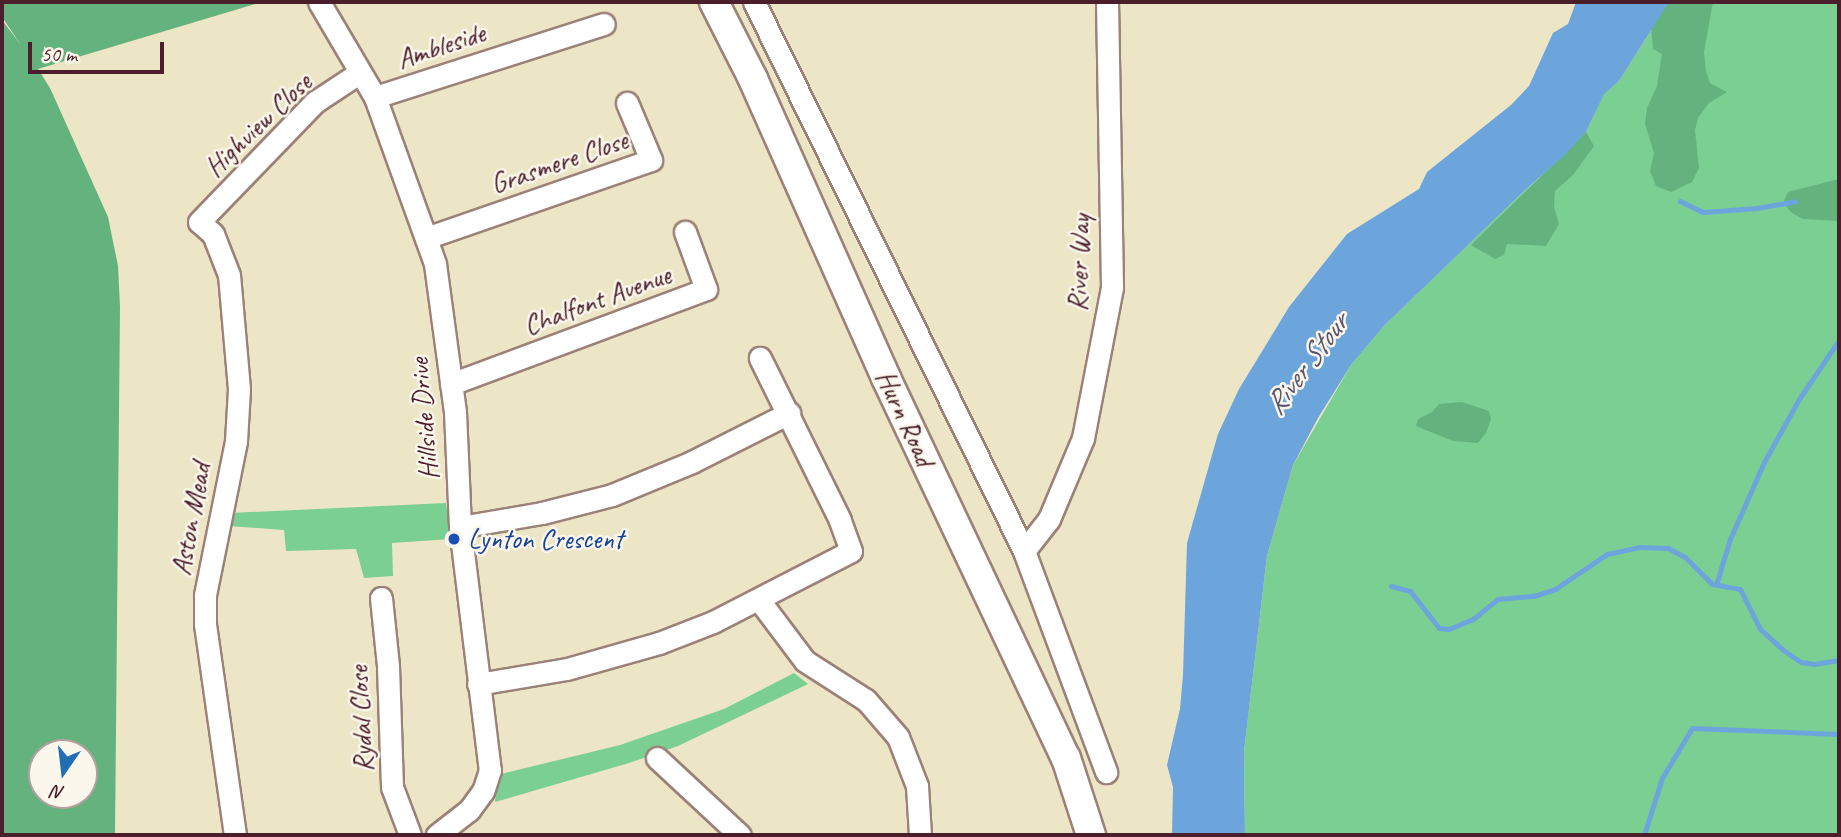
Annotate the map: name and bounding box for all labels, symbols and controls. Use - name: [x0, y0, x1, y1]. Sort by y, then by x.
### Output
- street label: Ambleside: [393, 16, 489, 76]
- scale bar: [32, 28, 168, 72]
- text: 50 m: [41, 41, 77, 67]
- street label: Highview Close: [198, 66, 318, 184]
- street label: Grasmere Close: [486, 123, 632, 201]
- street label: River Way: [1061, 214, 1097, 312]
- street label: Chalfont Avenue: [519, 258, 675, 342]
- water label: River Stour: [1256, 306, 1356, 422]
- street label: Hillside Drive: [402, 356, 446, 482]
- street label: Hurn Road: [868, 364, 942, 472]
- street label: Aston Mead: [164, 460, 218, 578]
- place label: Lynton Crescent: [468, 522, 623, 556]
- marker: Lynton Crescent: [446, 531, 462, 547]
- street label: Rydal Close: [341, 665, 381, 773]
- north arrow: [28, 739, 98, 809]
- text: N: [50, 779, 67, 806]

